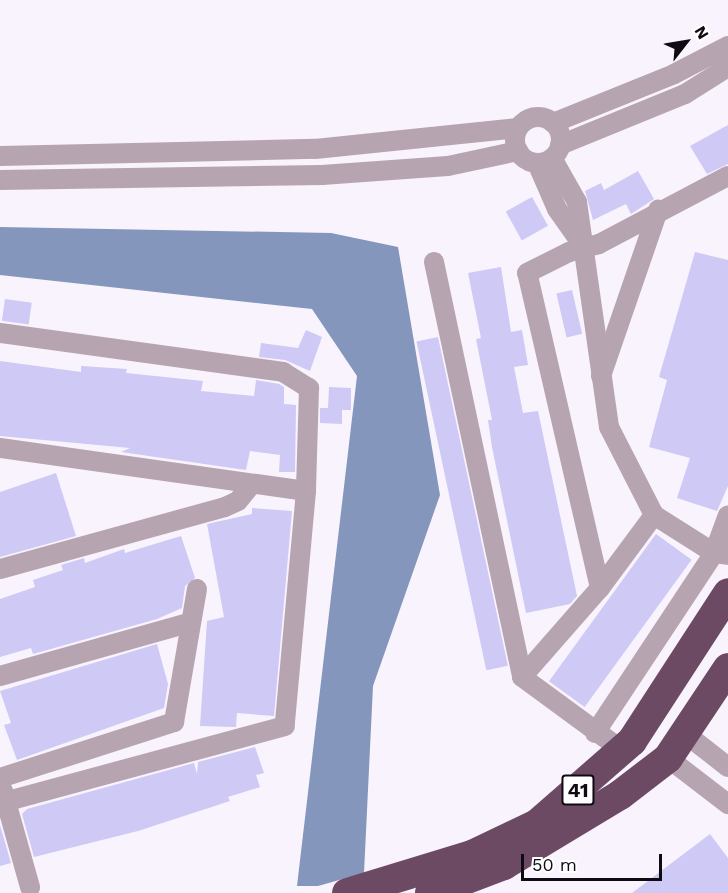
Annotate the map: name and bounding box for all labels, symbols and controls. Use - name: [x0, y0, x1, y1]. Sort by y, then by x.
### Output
- north arrow: [656, 12, 716, 72]
- text: N: [691, 22, 713, 42]
- road number: 41: [560, 773, 596, 807]
- scale bar: [524, 842, 665, 880]
- text: 50 m: [532, 854, 577, 875]

